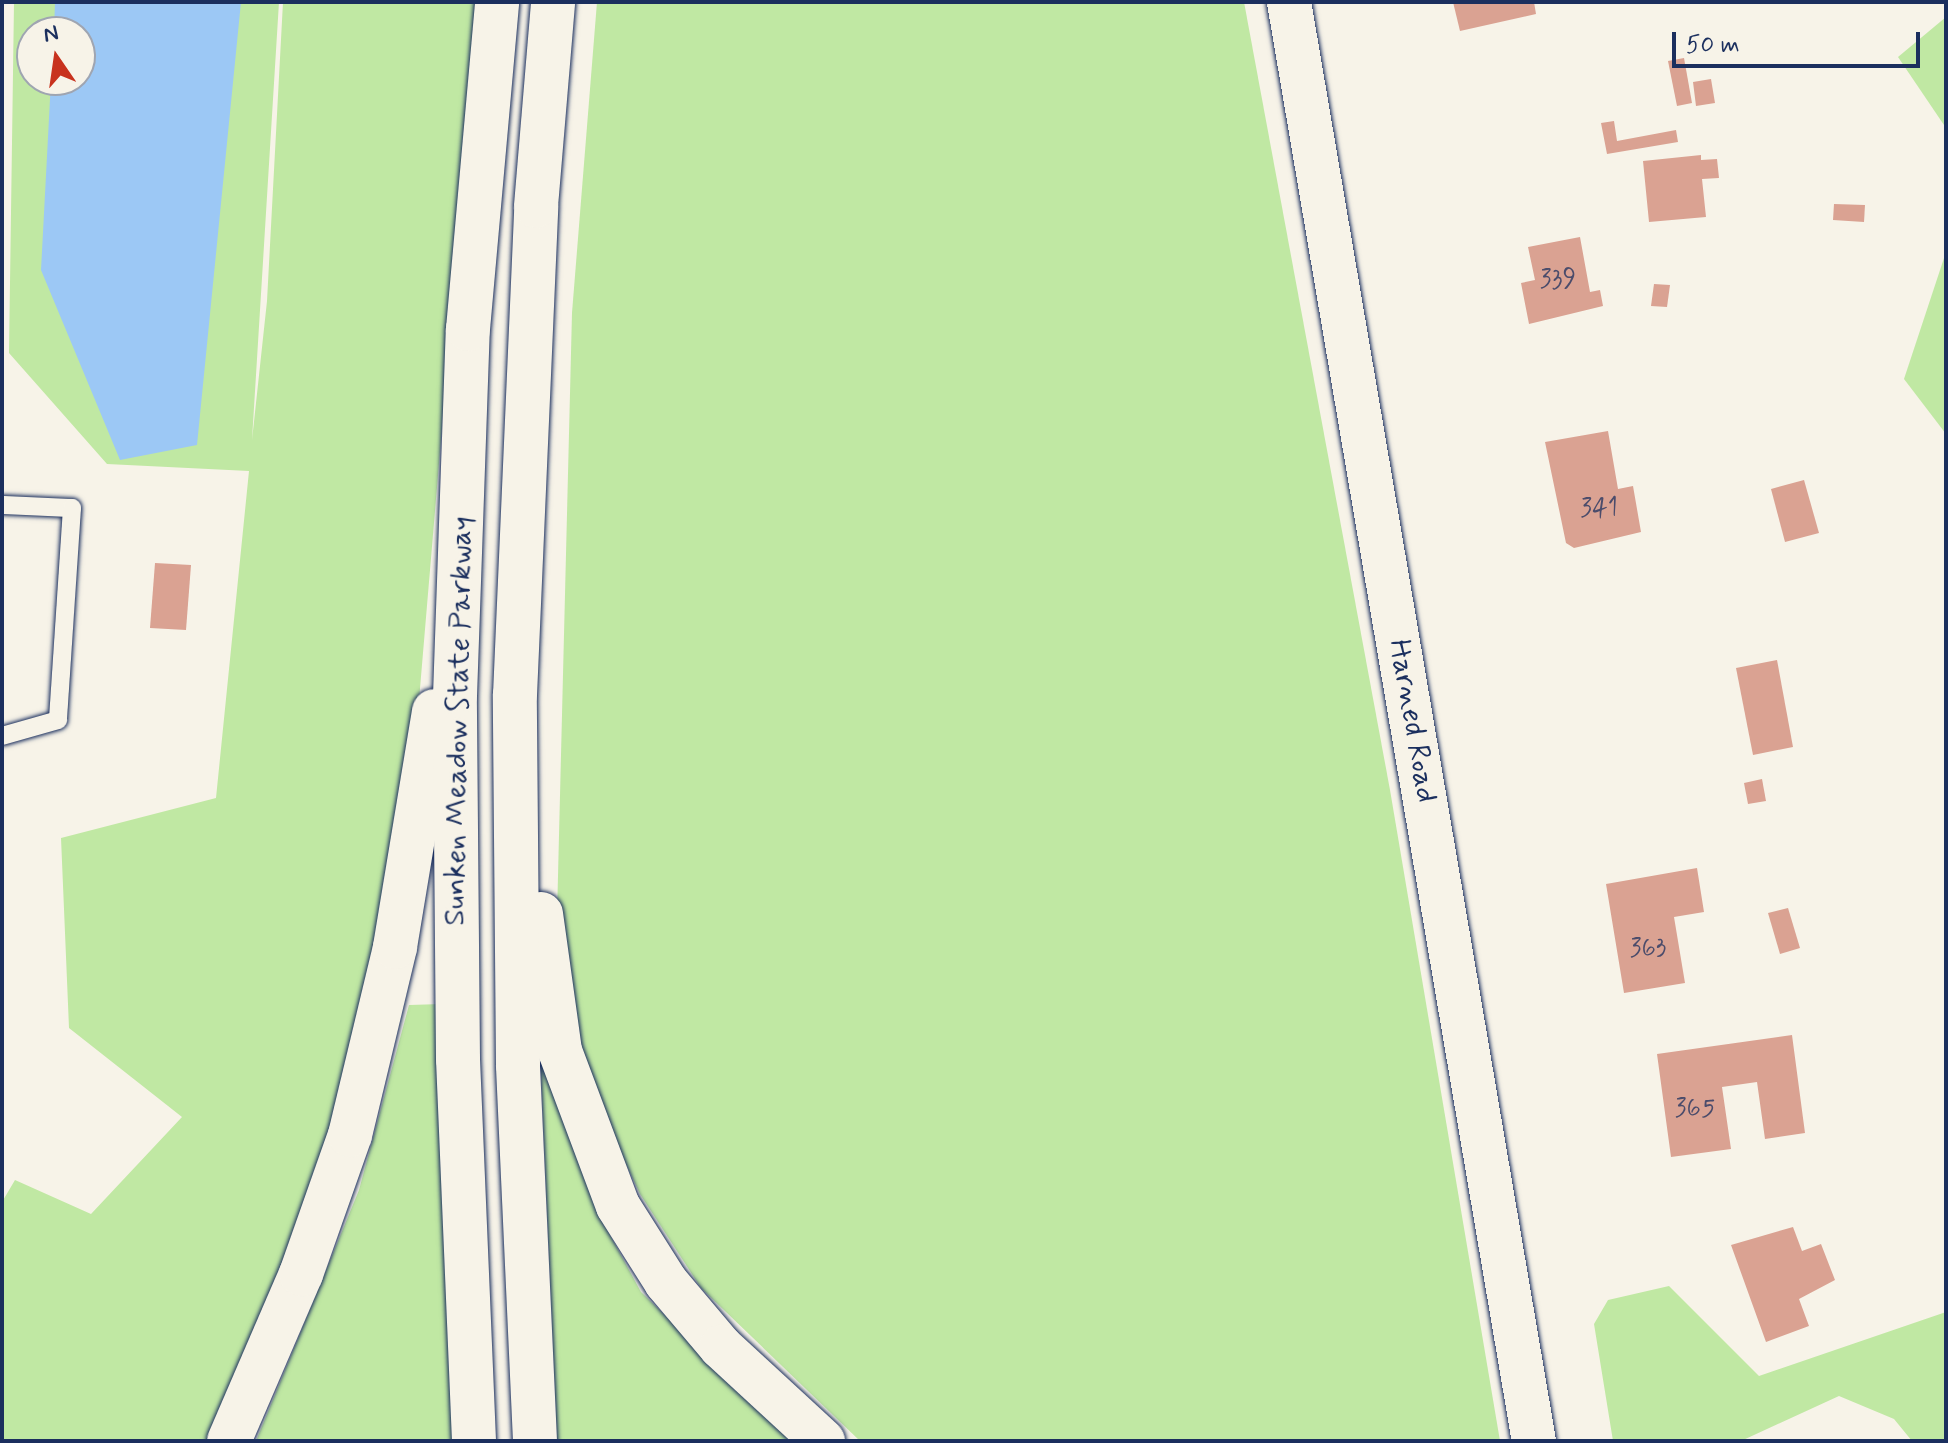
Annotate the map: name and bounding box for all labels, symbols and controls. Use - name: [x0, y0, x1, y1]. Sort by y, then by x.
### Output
- north arrow: [16, 16, 96, 96]
- scale bar: [1676, 16, 1924, 66]
- text: N: [41, 19, 61, 50]
- text: 50 m: [1686, 30, 1740, 61]
- house number: 339: [1540, 265, 1576, 297]
- house number: 341: [1580, 494, 1618, 526]
- street label: Sunken Meadow State Parkway: [438, 520, 480, 922]
- street label: Harned Road: [1380, 636, 1444, 806]
- house number: 363: [1630, 934, 1666, 966]
- house number: 365: [1675, 1094, 1715, 1126]

